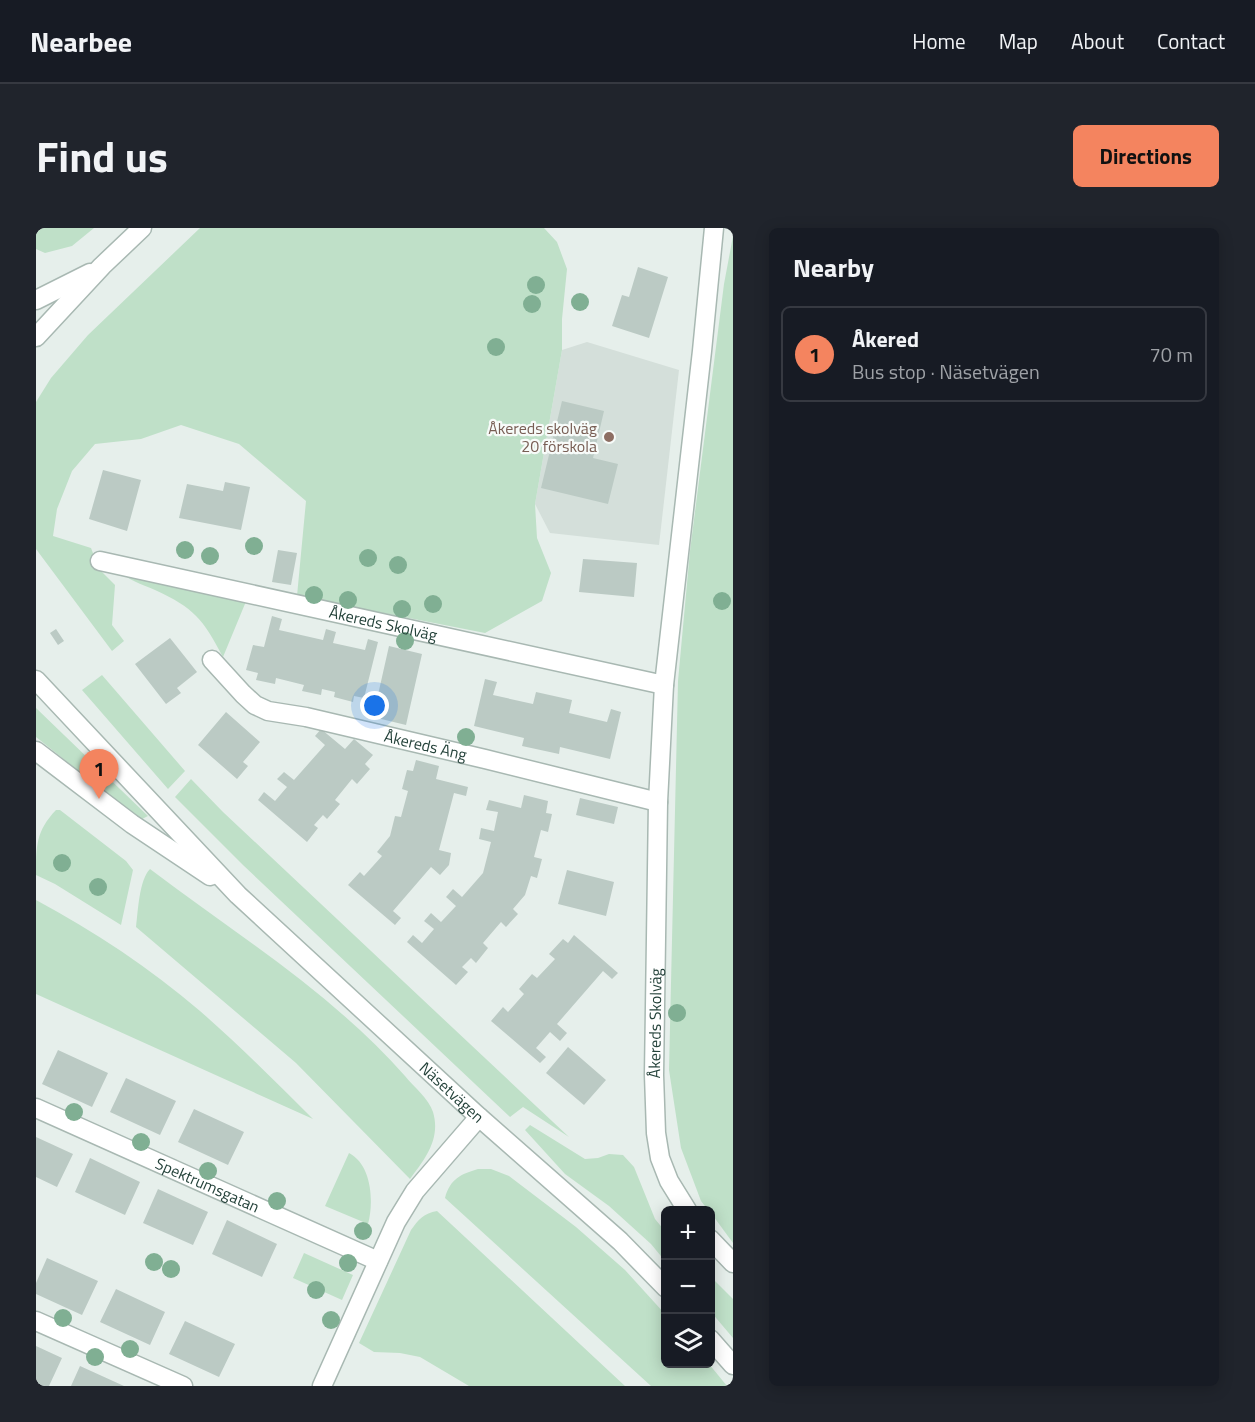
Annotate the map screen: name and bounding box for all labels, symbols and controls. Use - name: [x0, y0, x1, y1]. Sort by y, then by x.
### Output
- text: Nearbee: [30, 20, 132, 63]
- text: Home: [912, 25, 966, 57]
- text: Map: [999, 25, 1038, 57]
- text: About: [1071, 25, 1124, 57]
- text: Contact: [1157, 25, 1225, 57]
- text: Find us: [36, 124, 168, 188]
- button: Directions: [1073, 125, 1219, 187]
- text: Nearby: [793, 248, 874, 287]
- text: Åkered: [852, 322, 919, 356]
- text: 1: [809, 339, 820, 370]
- text: 70 m: [1149, 339, 1193, 370]
- text: Bus stop · Näsetvägen: [852, 356, 1040, 387]
- place label: Åkereds skolväg 20 förskola: [488, 416, 597, 458]
- marker: Åkereds skolväg 20 förskola: [602, 430, 616, 444]
- street label: Åkereds Skolväg: [327, 600, 440, 647]
- your location: [360, 691, 389, 720]
- street label: Åkereds Äng: [382, 724, 470, 766]
- pin: 1: [80, 750, 118, 799]
- street label: Åkereds Skolväg: [642, 968, 668, 1078]
- street label: Näsetvägen: [414, 1056, 490, 1128]
- street label: Spektrumsgatan: [152, 1151, 264, 1219]
- map controls: [661, 1206, 715, 1368]
- button: +: [661, 1206, 715, 1260]
- button: −: [661, 1260, 715, 1314]
- button: layers: [661, 1314, 715, 1368]

